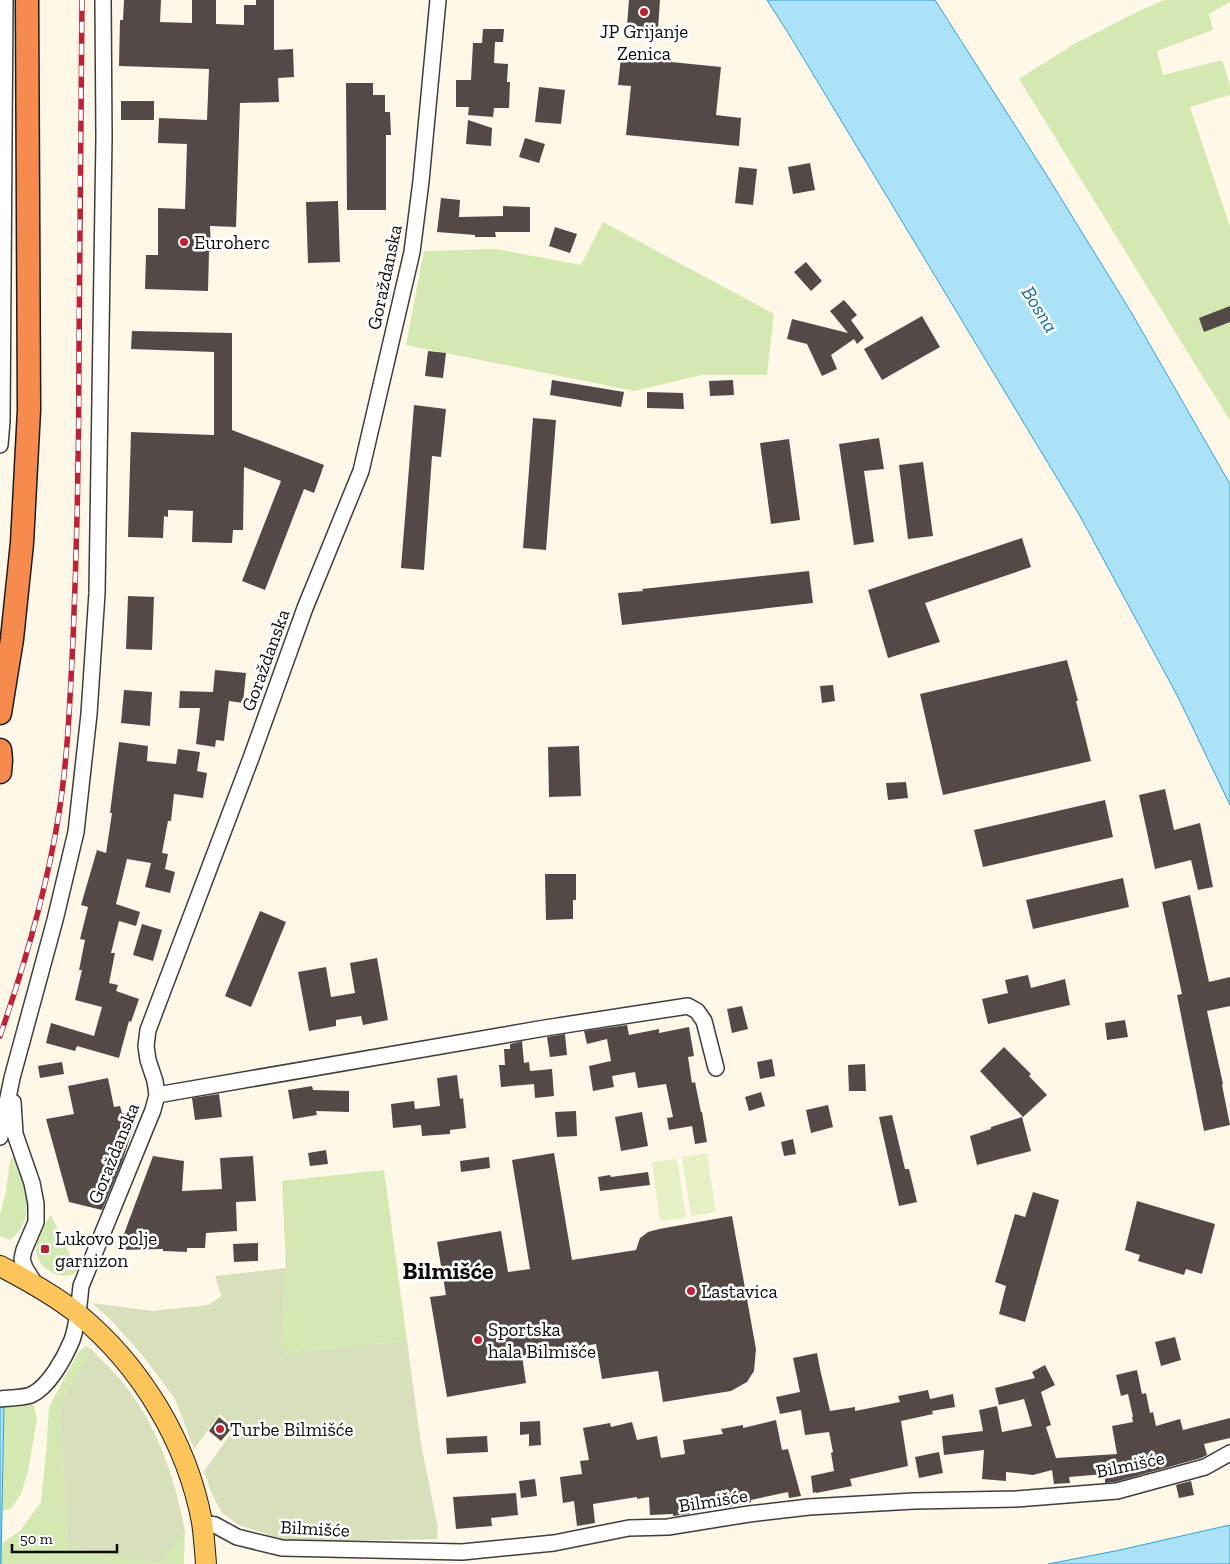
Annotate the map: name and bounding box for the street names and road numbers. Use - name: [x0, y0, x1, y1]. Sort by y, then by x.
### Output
- street label: Goraždanska: [362, 223, 407, 332]
- street label: Goraždanska: [236, 606, 295, 714]
- street label: Goraždanska: [83, 1099, 144, 1207]
- street label: Bilmišće: [1094, 1446, 1167, 1483]
- street label: Bilmišće: [677, 1484, 749, 1517]
- street label: Bilmišće: [280, 1515, 350, 1542]

